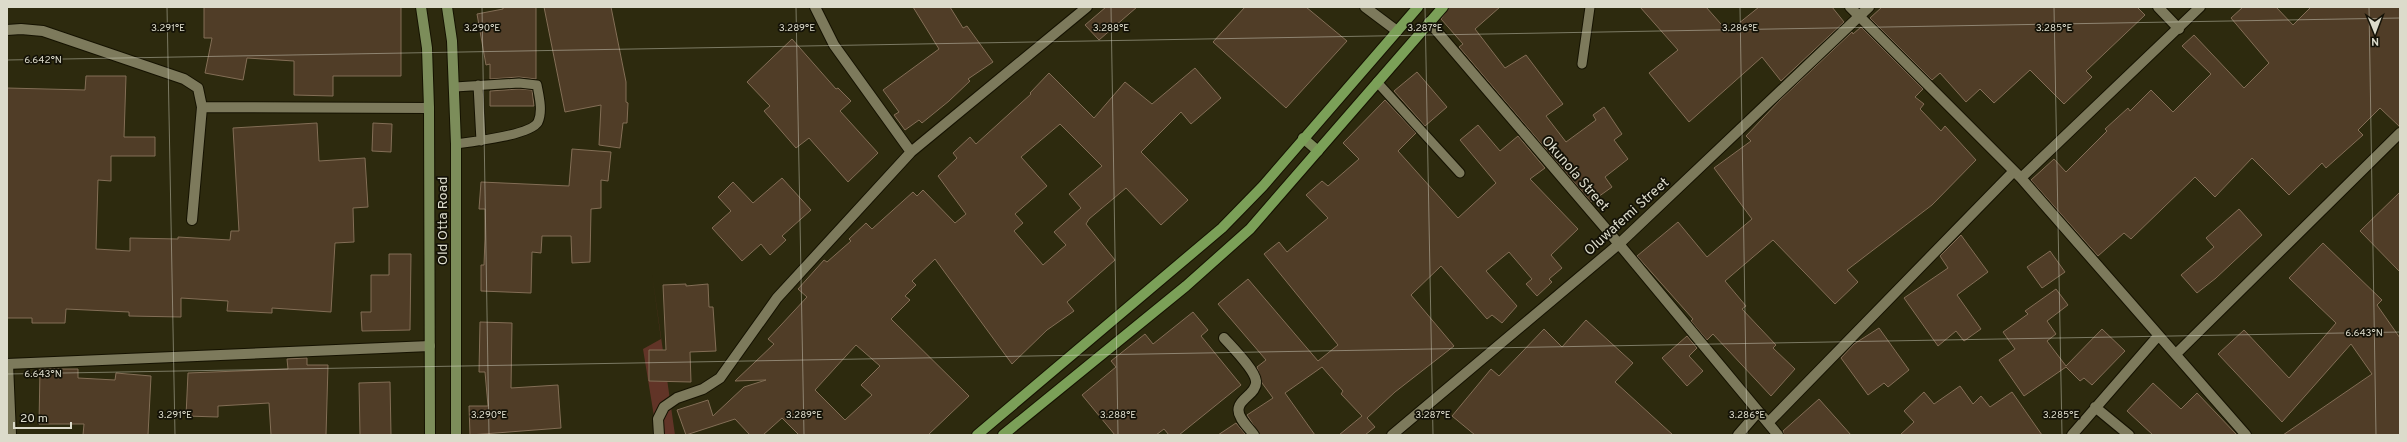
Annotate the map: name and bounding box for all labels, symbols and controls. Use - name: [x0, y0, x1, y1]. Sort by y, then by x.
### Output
- north arrow: [2355, 12, 2395, 52]
- text: 3.291°E: [151, 22, 185, 35]
- text: 3.290°E: [464, 22, 500, 35]
- text: 3.289°E: [779, 22, 815, 35]
- text: 3.288°E: [1093, 22, 1129, 35]
- text: 3.287°E: [1407, 22, 1443, 35]
- text: 3.286°E: [1722, 22, 1758, 35]
- text: 3.285°E: [2036, 22, 2072, 35]
- text: N: [2371, 34, 2379, 48]
- text: 6.642°N: [24, 54, 62, 67]
- street label: Okunola Street: [1538, 133, 1612, 215]
- street label: Oluwafemi Street: [1581, 175, 1673, 260]
- street label: Old Otta Road: [435, 177, 452, 265]
- text: 6.643°N: [2345, 327, 2383, 340]
- text: 6.643°N: [24, 368, 62, 381]
- scale bar: [14, 404, 71, 430]
- text: 3.291°E: [158, 409, 192, 422]
- text: 3.290°E: [471, 409, 507, 422]
- text: 3.289°E: [786, 409, 822, 422]
- text: 3.288°E: [1100, 409, 1136, 422]
- text: 3.287°E: [1415, 409, 1451, 422]
- text: 3.286°E: [1729, 409, 1765, 422]
- text: 3.285°E: [2043, 409, 2079, 422]
- text: 20 m: [20, 411, 48, 427]

